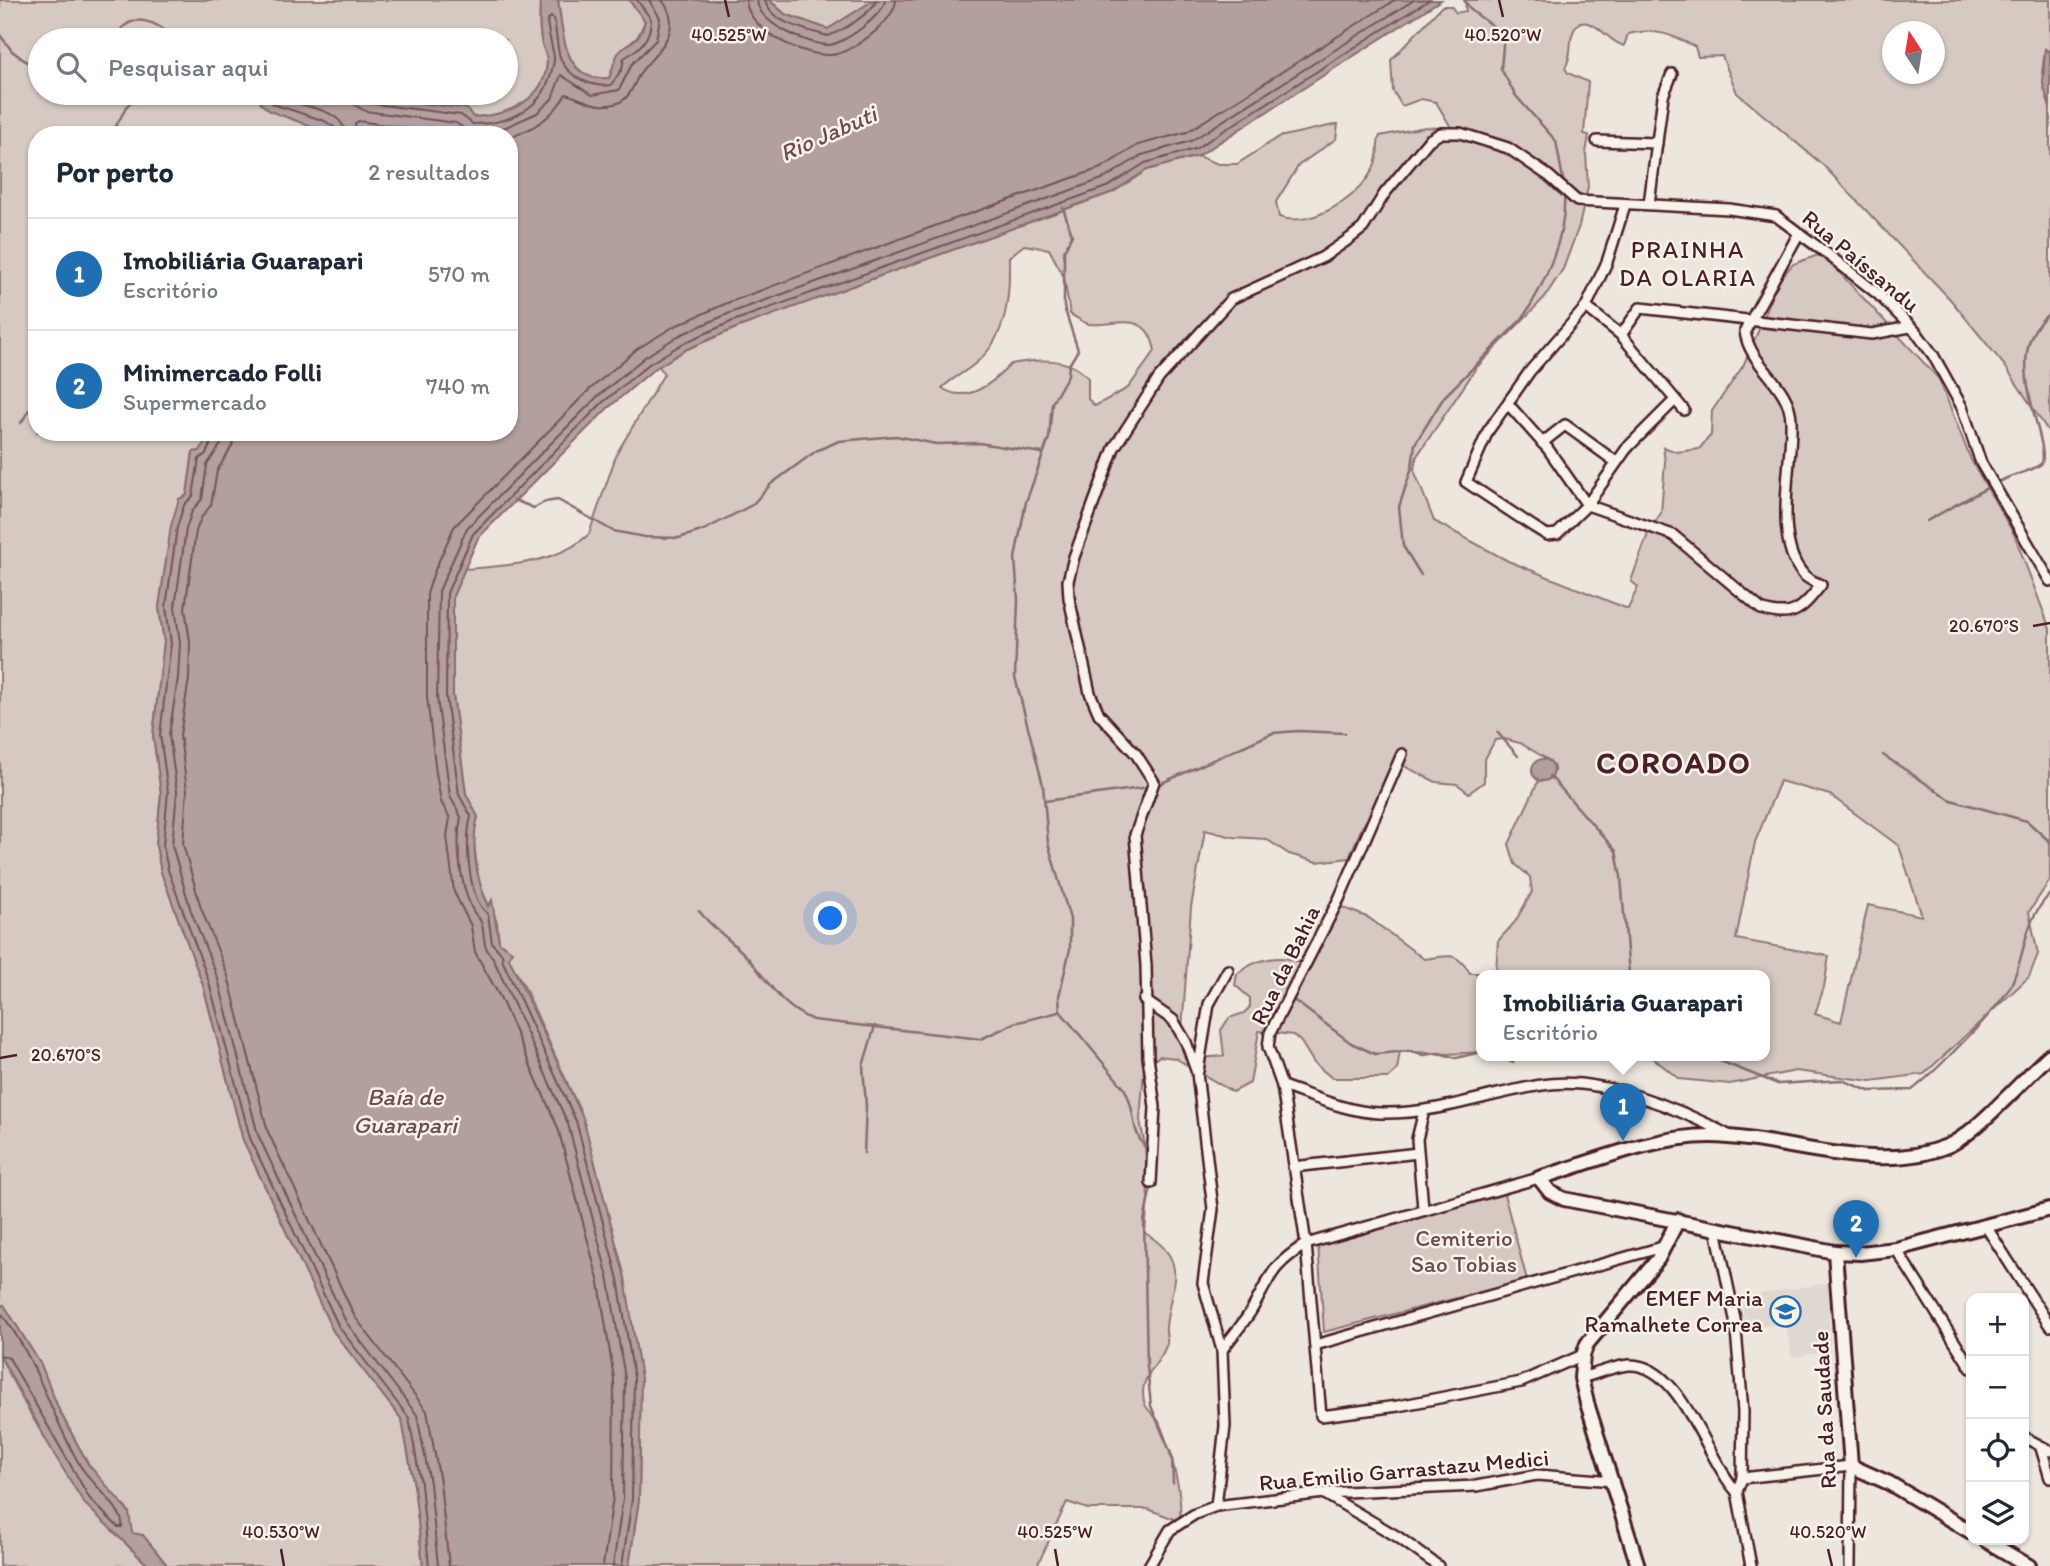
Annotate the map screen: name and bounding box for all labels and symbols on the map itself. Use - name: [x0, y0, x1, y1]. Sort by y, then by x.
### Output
- north arrow: [1882, 21, 1945, 84]
- text: 40.525°W: [691, 24, 767, 46]
- text: 40.520°W: [1464, 24, 1542, 46]
- water label: Rio Jabuti: [775, 98, 883, 167]
- street label: Rua Paíssandu: [1797, 204, 1926, 319]
- district label: PRAINHA DA OLARIA: [1619, 235, 1757, 292]
- text: 20.670°S: [1949, 615, 2019, 637]
- district label: COROADO: [1596, 744, 1752, 781]
- your location: [813, 901, 847, 935]
- street label: Rua da Bahia: [1244, 901, 1326, 1029]
- text: 20.670°S: [31, 1044, 101, 1066]
- water label: Baía de Guarapari: [353, 1082, 460, 1139]
- pin: 1: [1600, 1083, 1646, 1141]
- pin: 2: [1833, 1200, 1879, 1258]
- park label: Cemiterio Sao Tobias: [1411, 1224, 1517, 1278]
- place label: EMEF Maria Ramalhete Correa: [1584, 1284, 1763, 1338]
- school or university icon: EMEF Maria Ramalhete Correa: [1769, 1294, 1803, 1328]
- street label: Rua da Saudade: [1806, 1330, 1842, 1490]
- street label: Rua Emilio Garrastazu Medici: [1258, 1443, 1550, 1497]
- text: 40.530°W: [242, 1521, 320, 1543]
- text: 40.525°W: [1017, 1521, 1093, 1543]
- text: 40.520°W: [1789, 1521, 1867, 1543]

